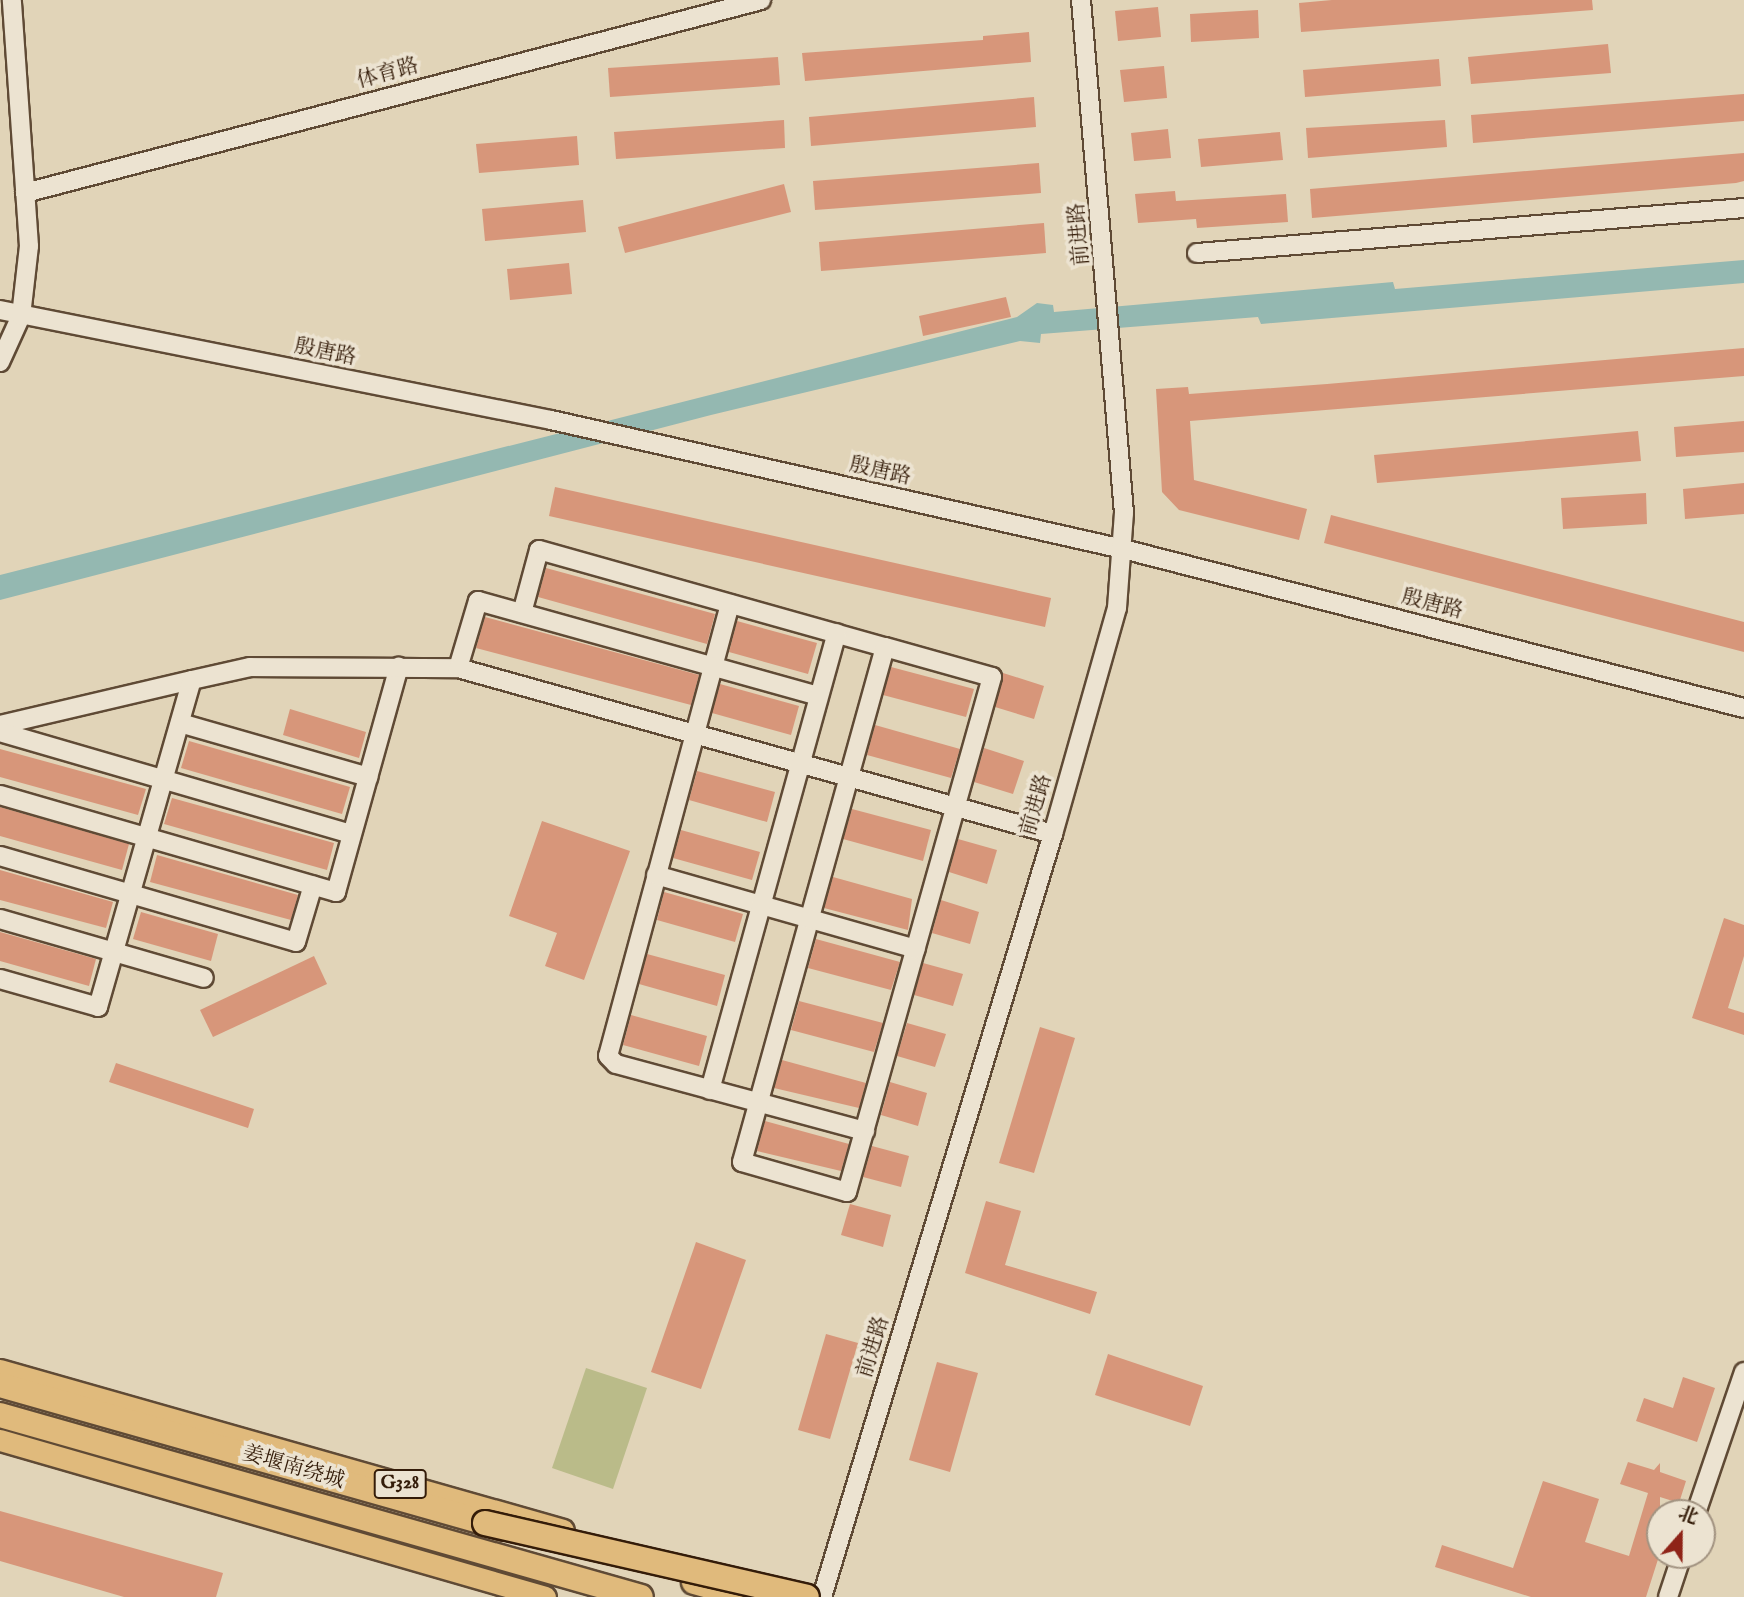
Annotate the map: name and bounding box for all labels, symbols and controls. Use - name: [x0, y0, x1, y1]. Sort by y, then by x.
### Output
- street label: 体育路: [354, 54, 422, 94]
- street label: 前进路: [1065, 202, 1095, 266]
- street label: 殷唐路: [292, 335, 358, 371]
- street label: 殷唐路: [847, 453, 913, 491]
- street label: 殷唐路: [1398, 585, 1466, 625]
- street label: 前进路: [1016, 771, 1058, 839]
- street label: 前进路: [853, 1313, 895, 1381]
- street label: 姜堰南绕城: [239, 1441, 347, 1495]
- road number: G328: [372, 1468, 428, 1500]
- north arrow: [1646, 1499, 1716, 1569]
- text: 北: [1675, 1502, 1701, 1531]

